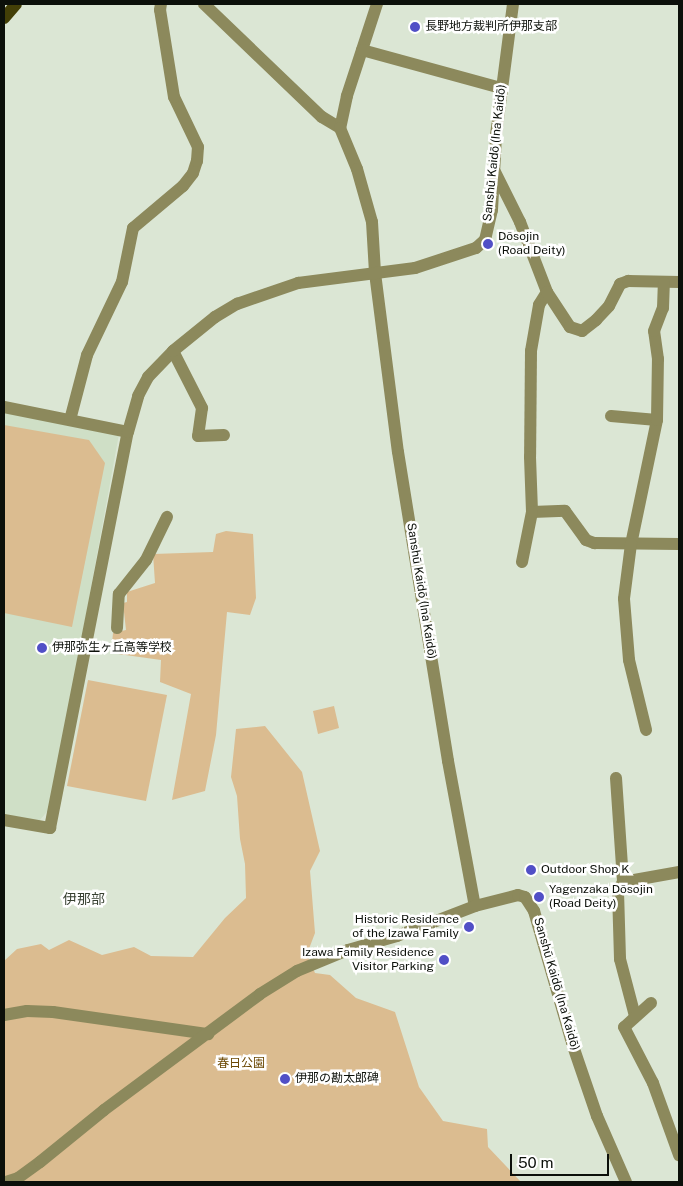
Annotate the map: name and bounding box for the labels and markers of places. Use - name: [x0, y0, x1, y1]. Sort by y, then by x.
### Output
- place label: 長野地方裁判所伊那支部: [425, 20, 557, 34]
- marker: 長野地方裁判所伊那支部: [409, 21, 421, 33]
- place label: Dōsojin (Road Deity): [498, 230, 565, 258]
- marker: Dōsojin (Road Deity): [482, 238, 494, 250]
- place label: 伊那弥生ヶ丘高等学校: [52, 641, 172, 655]
- marker: 伊那弥生ヶ丘高等学校: [36, 642, 48, 654]
- place label: Outdoor Shop K: [541, 863, 630, 877]
- marker: Outdoor Shop K: [525, 864, 537, 876]
- place label: Yagenzaka Dōsojin (Road Deity): [549, 883, 653, 911]
- marker: Yagenzaka Dōsojin (Road Deity): [533, 891, 545, 903]
- place label: Historic Residence of the Izawa Family: [352, 913, 459, 941]
- marker: Historic Residence of the Izawa Family: [463, 921, 475, 933]
- place label: Izawa Family Residence Visitor Parking: [302, 946, 434, 974]
- marker: Izawa Family Residence Visitor Parking: [438, 954, 450, 966]
- place label: 伊那の勘太郎碑: [295, 1072, 379, 1086]
- marker: 伊那の勘太郎碑: [279, 1073, 291, 1085]

